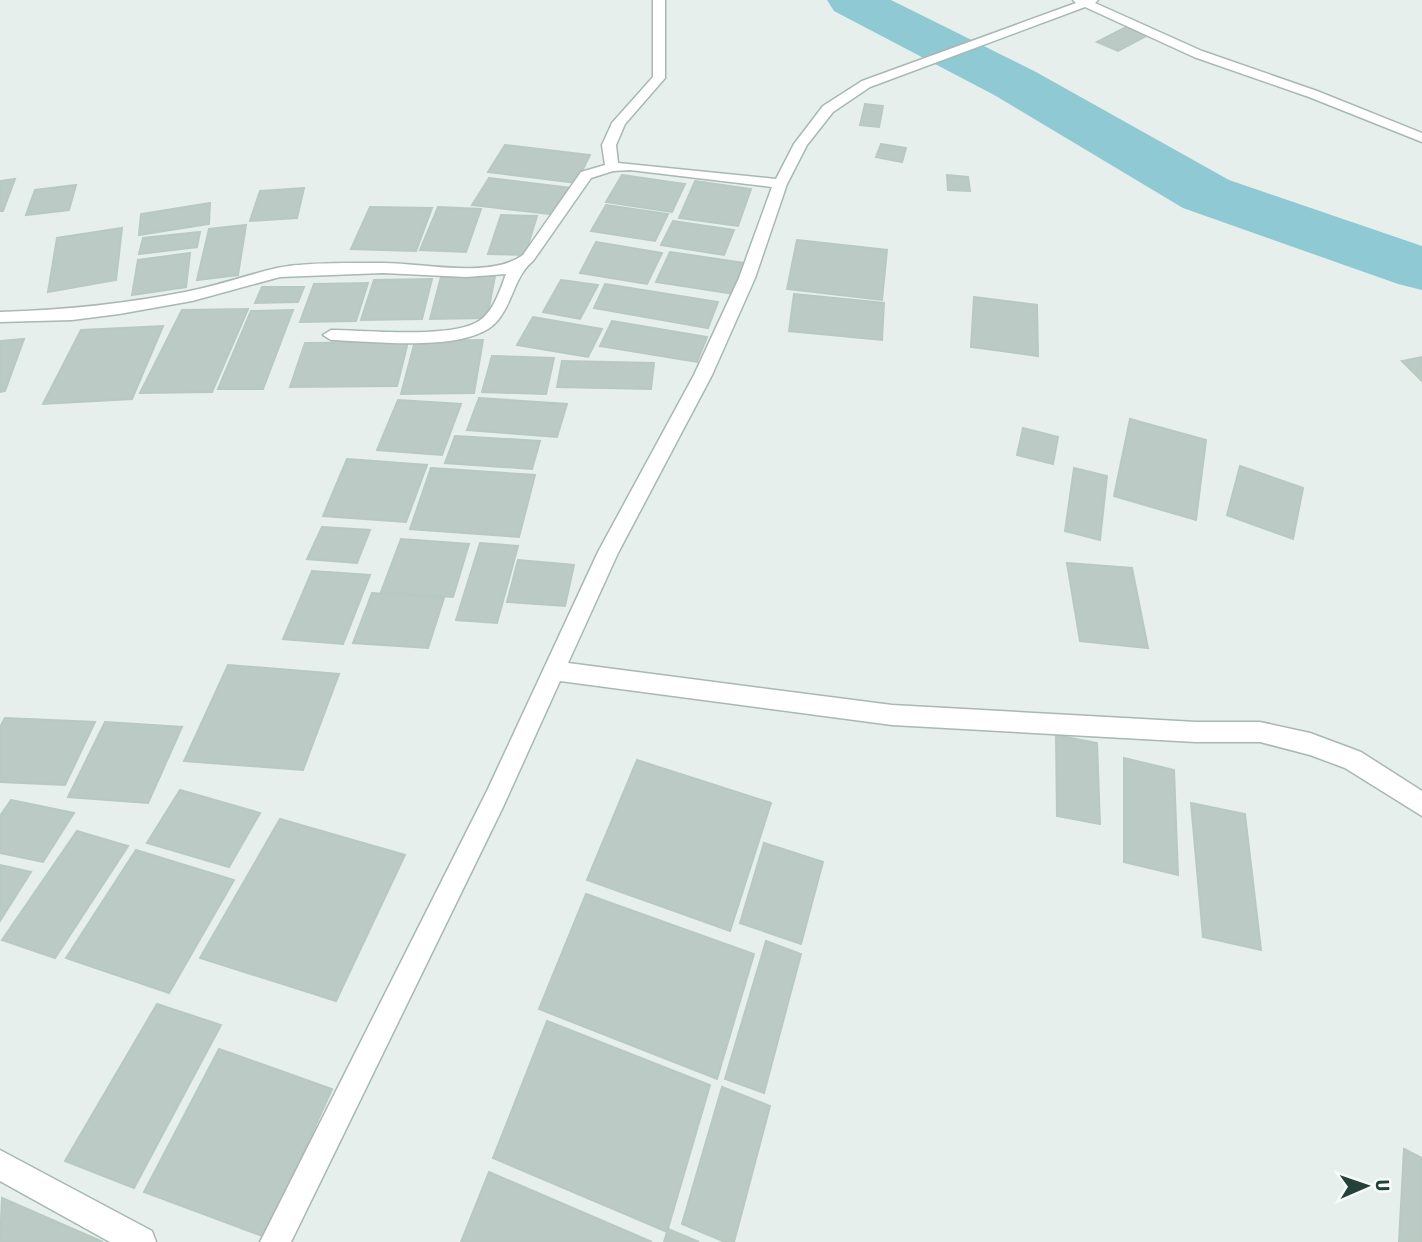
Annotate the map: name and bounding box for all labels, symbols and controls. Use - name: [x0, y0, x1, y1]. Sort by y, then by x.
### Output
- north arrow: [1331, 1151, 1401, 1221]
- text: U: [1372, 1179, 1394, 1191]

